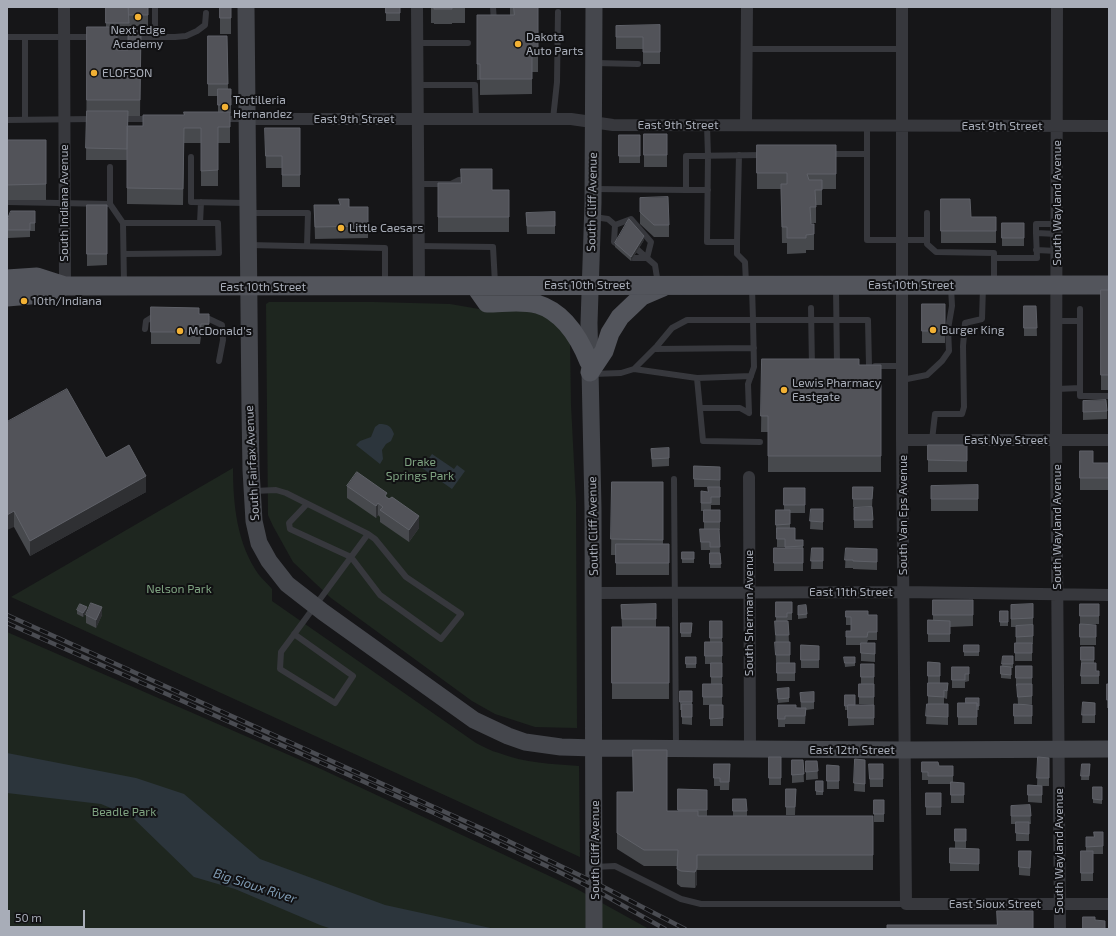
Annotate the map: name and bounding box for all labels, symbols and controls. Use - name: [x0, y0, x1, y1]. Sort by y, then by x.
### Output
- marker: Next Edge Academy: [133, 12, 143, 22]
- place label: Next Edge Academy: [110, 23, 166, 51]
- place label: Dakota Auto Parts: [526, 30, 583, 58]
- marker: Dakota Auto Parts: [513, 39, 523, 49]
- place label: ELOFSON: [102, 66, 152, 80]
- marker: ELOFSON: [89, 68, 99, 78]
- place label: Tortilleria Hernandez: [233, 93, 292, 121]
- marker: Tortilleria Hernandez: [220, 102, 230, 112]
- street label: East 9th Street: [313, 112, 395, 126]
- street label: East 9th Street: [637, 118, 719, 132]
- street label: East 9th Street: [961, 119, 1043, 133]
- street label: South Wayland Avenue: [1050, 140, 1064, 266]
- street label: South Indiana Avenue: [57, 144, 71, 262]
- street label: South Cliff Avenue: [584, 152, 600, 252]
- place label: Little Caesars: [349, 221, 423, 235]
- marker: Little Caesars: [336, 223, 346, 233]
- street label: East 10th Street: [544, 278, 630, 292]
- street label: East 10th Street: [868, 278, 954, 292]
- street label: East 10th Street: [220, 280, 306, 294]
- place label: 10th/Indiana: [32, 294, 102, 308]
- marker: 10th/Indiana: [19, 296, 29, 306]
- place label: Burger King: [941, 323, 1004, 337]
- place label: McDonald's: [188, 324, 252, 338]
- marker: Burger King: [928, 325, 938, 335]
- marker: McDonald's: [175, 326, 185, 336]
- place label: Lewis Pharmacy Eastgate: [792, 376, 881, 404]
- marker: Lewis Pharmacy Eastgate: [779, 385, 789, 395]
- street label: South Fairfax Avenue: [242, 405, 262, 521]
- street label: East Nye Street: [964, 433, 1048, 447]
- park label: Drake Springs Park: [386, 455, 454, 483]
- street label: South Van Eps Avenue: [896, 455, 910, 575]
- street label: South Wayland Avenue: [1050, 464, 1064, 590]
- street label: South Cliff Avenue: [585, 476, 601, 576]
- street label: South Sherman Avenue: [742, 550, 756, 676]
- park label: Nelson Park: [146, 582, 212, 596]
- street label: East 11th Street: [809, 585, 893, 599]
- street label: East 12th Street: [809, 743, 895, 757]
- street label: South Wayland Avenue: [1052, 788, 1066, 914]
- street label: South Cliff Avenue: [588, 800, 602, 900]
- park label: Beadle Park: [92, 805, 156, 819]
- water label: Big Sioux River: [211, 865, 299, 907]
- street label: East Sioux Street: [949, 897, 1041, 911]
- scale bar: [10, 902, 87, 928]
- text: 50 m: [15, 910, 42, 924]

